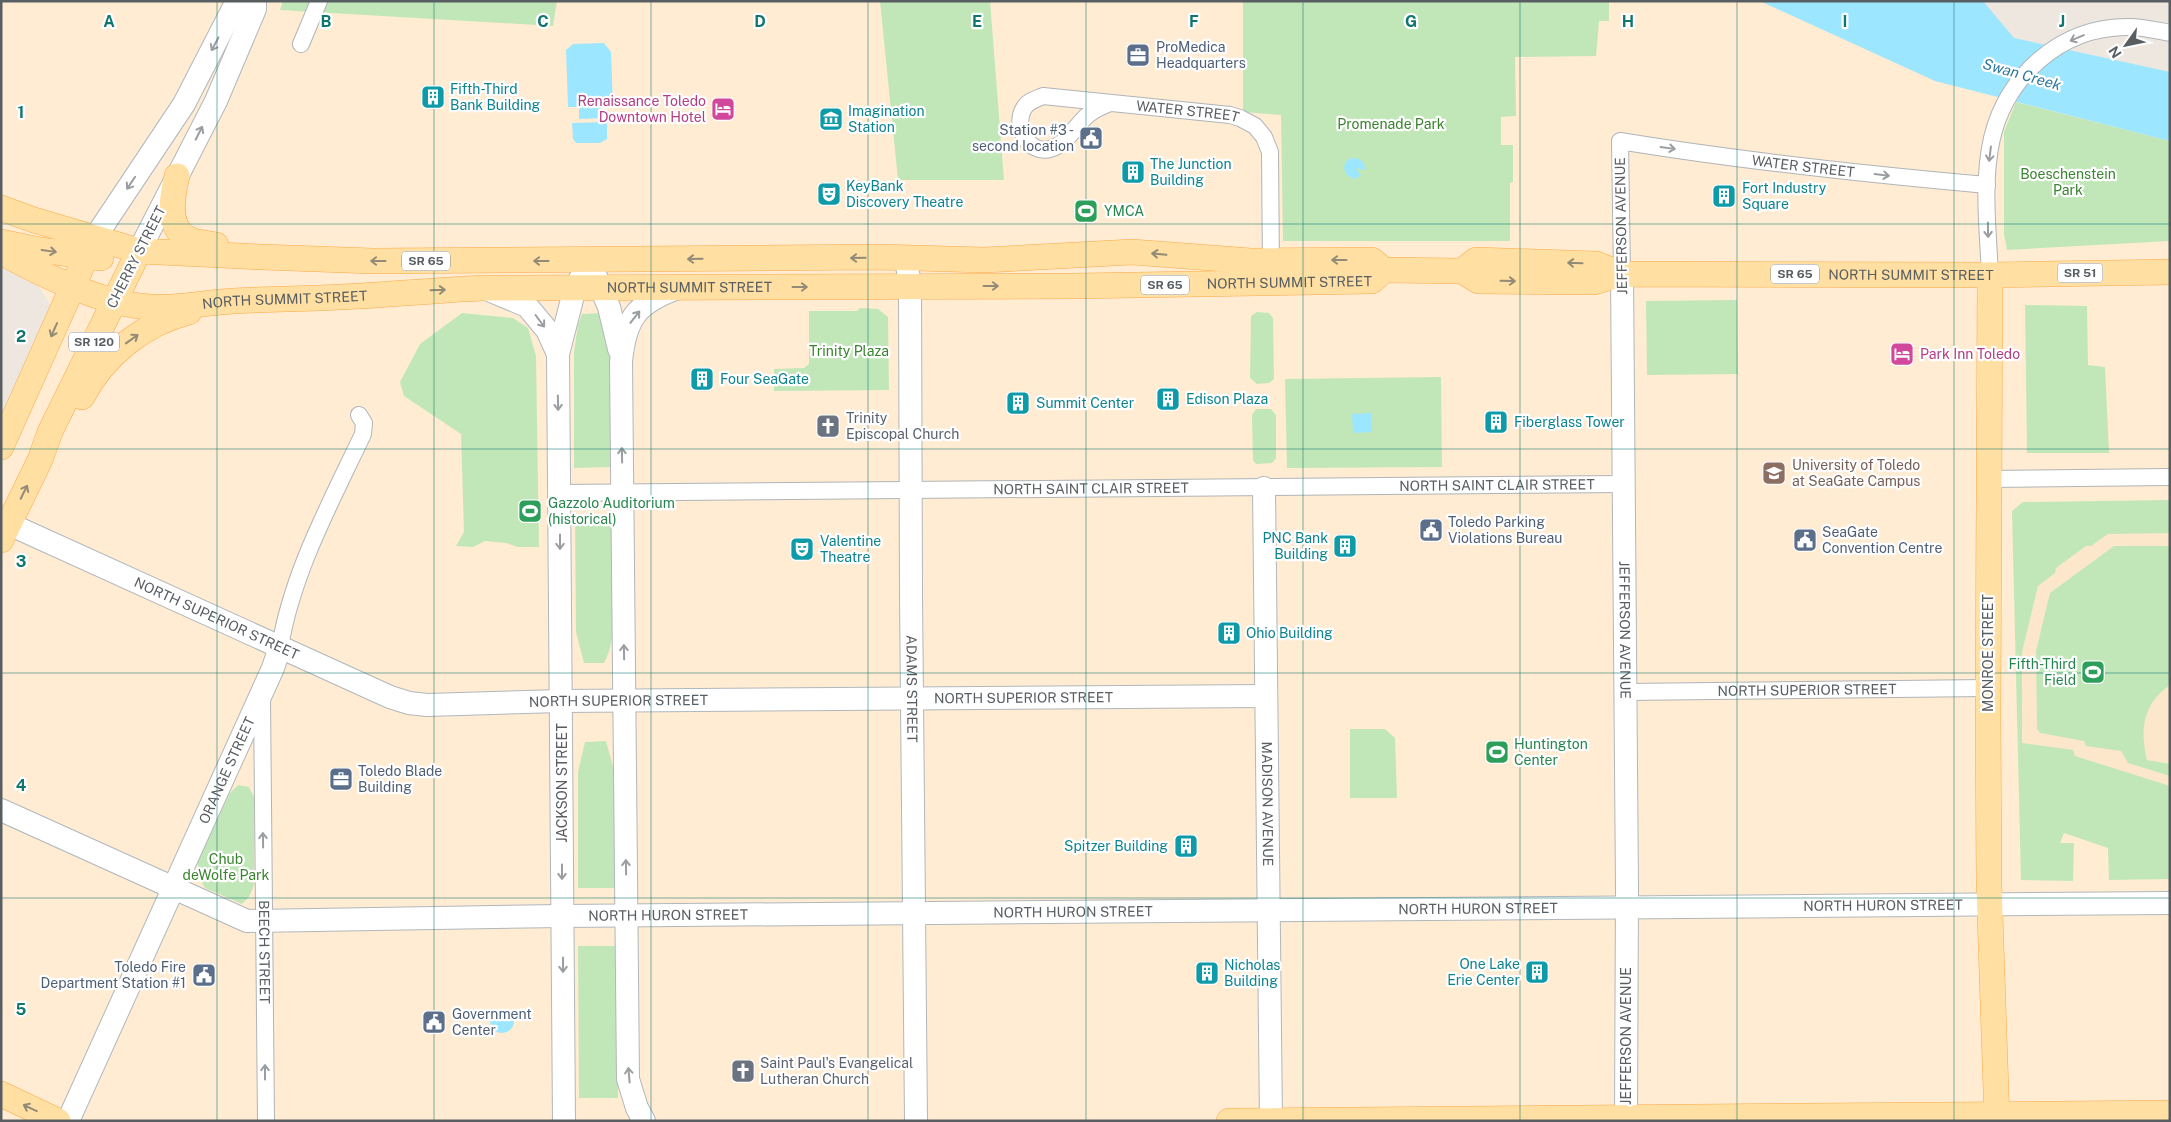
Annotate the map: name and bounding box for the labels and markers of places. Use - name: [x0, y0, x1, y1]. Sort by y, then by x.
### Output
- place label: ProMedica Headquarters: [1156, 39, 1246, 71]
- office icon: ProMedica Headquarters: [1125, 42, 1151, 68]
- place label: Fifth-Third Bank Building: [450, 81, 541, 113]
- building icon: Fifth-Third Bank Building: [420, 84, 446, 110]
- place label: Renaissance Toledo Downtown Hotel: [577, 93, 706, 125]
- hotel icon: Renaissance Toledo Downtown Hotel: [710, 96, 736, 122]
- place label: Imagination Station: [848, 103, 924, 135]
- museum icon: Imagination Station: [818, 106, 844, 132]
- place label: Station #3 - second location: [972, 122, 1074, 154]
- public building icon: Station #3 - second location: [1078, 125, 1104, 151]
- place label: The Junction Building: [1150, 156, 1232, 188]
- building icon: The Junction Building: [1120, 159, 1146, 185]
- place label: KeyBank Discovery Theatre: [846, 178, 963, 210]
- place label: Fort Industry Square: [1742, 180, 1827, 212]
- theatre icon: KeyBank Discovery Theatre: [816, 181, 842, 207]
- building icon: Fort Industry Square: [1711, 183, 1737, 209]
- sports icon: YMCA: [1073, 198, 1099, 224]
- place label: YMCA: [1104, 203, 1144, 219]
- hotel icon: Park Inn Toledo: [1889, 341, 1915, 367]
- place label: Park Inn Toledo: [1920, 346, 2020, 362]
- building icon: Four SeaGate: [689, 366, 715, 392]
- place label: Four SeaGate: [720, 371, 809, 387]
- building icon: Edison Plaza: [1155, 386, 1181, 412]
- building icon: Summit Center: [1005, 390, 1031, 416]
- place label: Edison Plaza: [1186, 391, 1268, 407]
- place label: Summit Center: [1036, 395, 1134, 411]
- building icon: Fiberglass Tower: [1483, 409, 1509, 435]
- place label: Trinity Episcopal Church: [846, 410, 959, 442]
- church icon: Trinity Episcopal Church: [815, 413, 841, 439]
- place label: Fiberglass Tower: [1514, 414, 1625, 430]
- place label: University of Toledo at SeaGate Campus: [1792, 457, 1920, 489]
- school or university icon: University of Toledo at SeaGate Campus: [1761, 460, 1787, 486]
- place label: Gazzolo Auditorium (historical): [548, 495, 675, 527]
- sports icon: Gazzolo Auditorium (historical): [517, 498, 543, 524]
- place label: Toledo Parking Violations Bureau: [1448, 514, 1562, 546]
- public building icon: Toledo Parking Violations Bureau: [1418, 517, 1444, 543]
- place label: SeaGate Convention Centre: [1822, 524, 1942, 556]
- public building icon: SeaGate Convention Centre: [1792, 527, 1818, 553]
- place label: PNC Bank Building: [1262, 530, 1328, 562]
- place label: Valentine Theatre: [820, 533, 881, 565]
- building icon: PNC Bank Building: [1332, 533, 1358, 559]
- theatre icon: Valentine Theatre: [789, 536, 815, 562]
- building icon: Ohio Building: [1216, 620, 1242, 646]
- place label: Ohio Building: [1246, 625, 1333, 641]
- place label: Fifth-Third Field: [2008, 656, 2076, 688]
- sports icon: Fifth-Third Field: [2080, 659, 2106, 685]
- place label: Huntington Center: [1514, 736, 1588, 768]
- sports icon: Huntington Center: [1484, 739, 1510, 765]
- place label: Toledo Blade Building: [358, 763, 442, 795]
- office icon: Toledo Blade Building: [328, 766, 354, 792]
- building icon: Spitzer Building: [1173, 833, 1199, 859]
- place label: Spitzer Building: [1064, 838, 1168, 854]
- place label: One Lake Erie Center: [1447, 956, 1520, 988]
- place label: Nicholas Building: [1224, 957, 1280, 989]
- place label: Toledo Fire Department Station #1: [41, 959, 186, 991]
- building icon: One Lake Erie Center: [1524, 959, 1550, 985]
- building icon: Nicholas Building: [1194, 960, 1220, 986]
- public building icon: Toledo Fire Department Station #1: [191, 962, 217, 988]
- place label: Government Center: [452, 1006, 532, 1038]
- public building icon: Government Center: [421, 1009, 447, 1035]
- place label: Saint Paul's Evangelical Lutheran Church: [760, 1055, 913, 1087]
- church icon: Saint Paul's Evangelical Lutheran Church: [730, 1058, 756, 1084]

